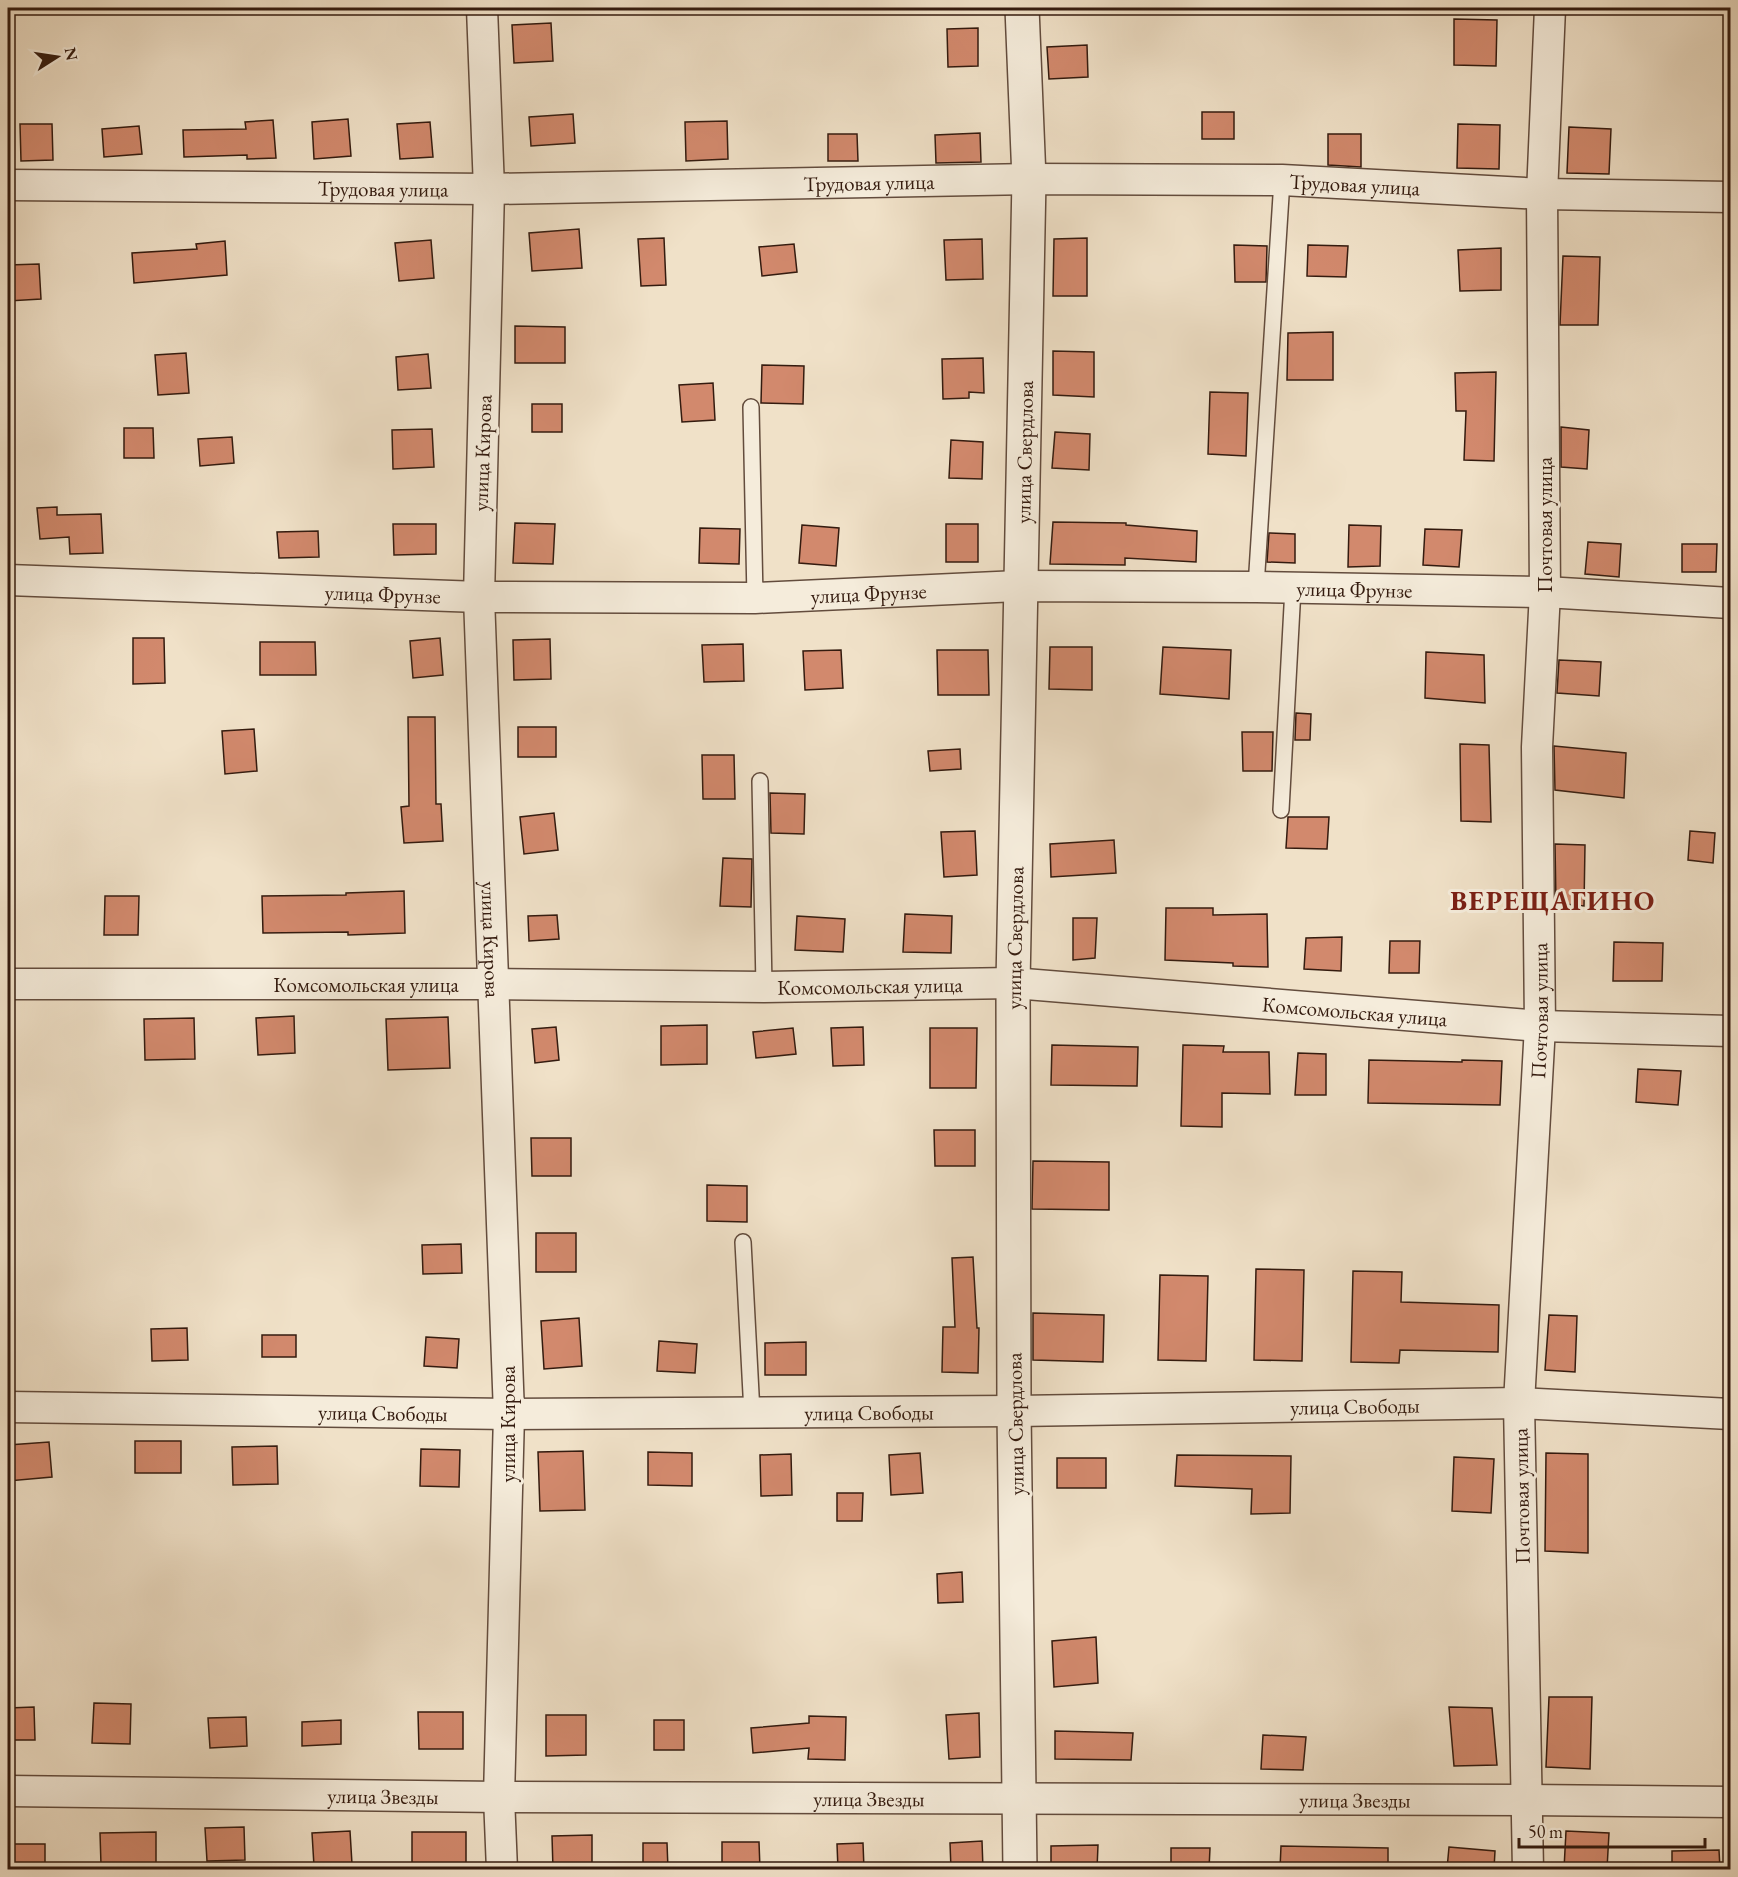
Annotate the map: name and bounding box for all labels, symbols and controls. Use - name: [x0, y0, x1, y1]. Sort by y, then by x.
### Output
- north arrow: [27, 27, 87, 87]
- text: N: [60, 45, 83, 63]
- street label: Трудовая улица: [803, 167, 935, 197]
- street label: Трудовая улица: [1289, 167, 1422, 201]
- street label: Трудовая улица: [317, 174, 449, 202]
- street label: улица Свердлова: [1009, 380, 1038, 524]
- street label: улица Кирова: [466, 394, 498, 512]
- street label: Почтовая улица: [1531, 456, 1558, 593]
- street label: улица Фрунзе: [1296, 574, 1413, 603]
- street label: улица Фрунзе: [810, 577, 927, 609]
- street label: улица Фрунзе: [324, 578, 441, 609]
- street label: улица Свердлова: [999, 866, 1029, 1010]
- street label: улица Кирова: [476, 881, 507, 999]
- district label: ВЕРЕЩАГИНО: [1450, 883, 1656, 918]
- street label: Почтовая улица: [1524, 942, 1554, 1079]
- street label: Комсомольская улица: [777, 970, 964, 1000]
- street label: Комсомольская улица: [273, 971, 459, 998]
- street label: Комсомольская улица: [1261, 990, 1449, 1032]
- street label: улица Свердлова: [1000, 1352, 1030, 1496]
- street label: улица Кирова: [494, 1365, 521, 1482]
- street label: улица Свободы: [1290, 1391, 1420, 1420]
- street label: улица Свободы: [318, 1398, 448, 1427]
- street label: улица Свободы: [804, 1398, 934, 1426]
- street label: Почтовая улица: [1506, 1427, 1536, 1564]
- street label: улица Звезды: [327, 1781, 439, 1810]
- street label: улица Звезды: [813, 1784, 925, 1812]
- street label: улица Звезды: [1299, 1786, 1411, 1813]
- scale bar: [1519, 1811, 1705, 1849]
- text: 50 m: [1528, 1820, 1563, 1843]

